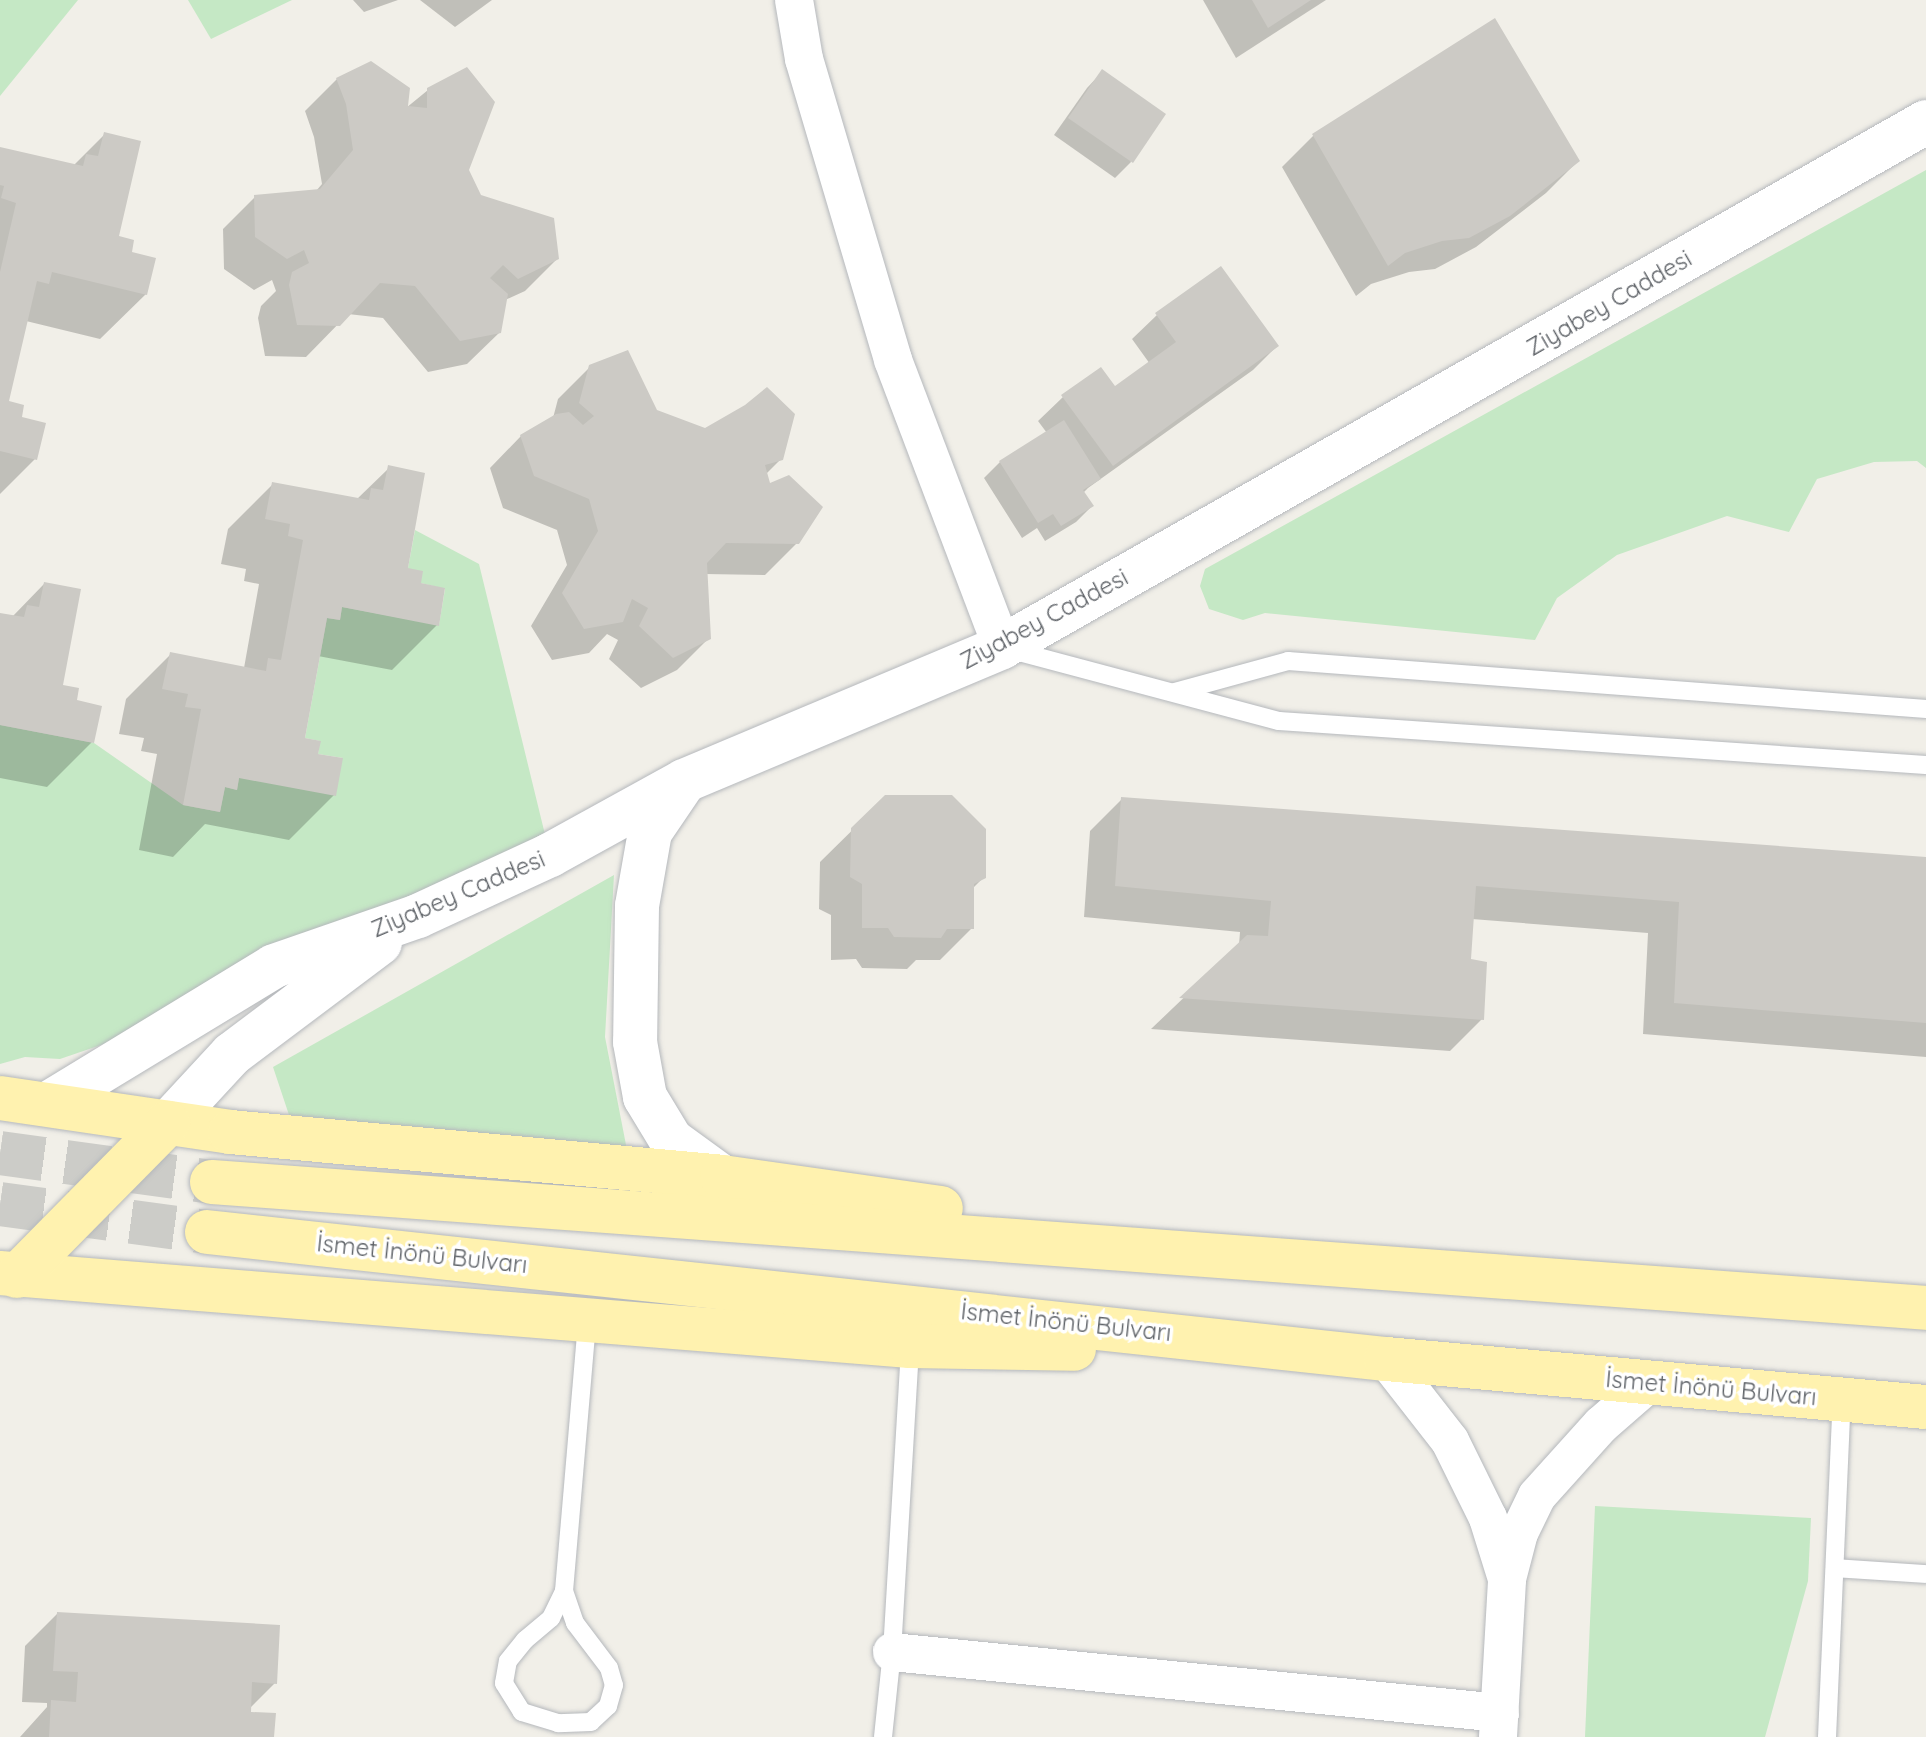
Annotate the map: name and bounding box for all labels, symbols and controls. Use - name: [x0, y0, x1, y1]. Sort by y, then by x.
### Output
- street label: Ziyabey Caddesi: [1521, 244, 1697, 362]
- street label: Ziyabey Caddesi: [955, 563, 1133, 675]
- street label: Ziyabey Caddesi: [367, 844, 549, 944]
- street label: İsmet İnönü Bulvarı: [315, 1229, 529, 1279]
- street label: İsmet İnönü Bulvarı: [959, 1297, 1173, 1347]
- street label: İsmet İnönü Bulvarı: [1604, 1364, 1818, 1412]

